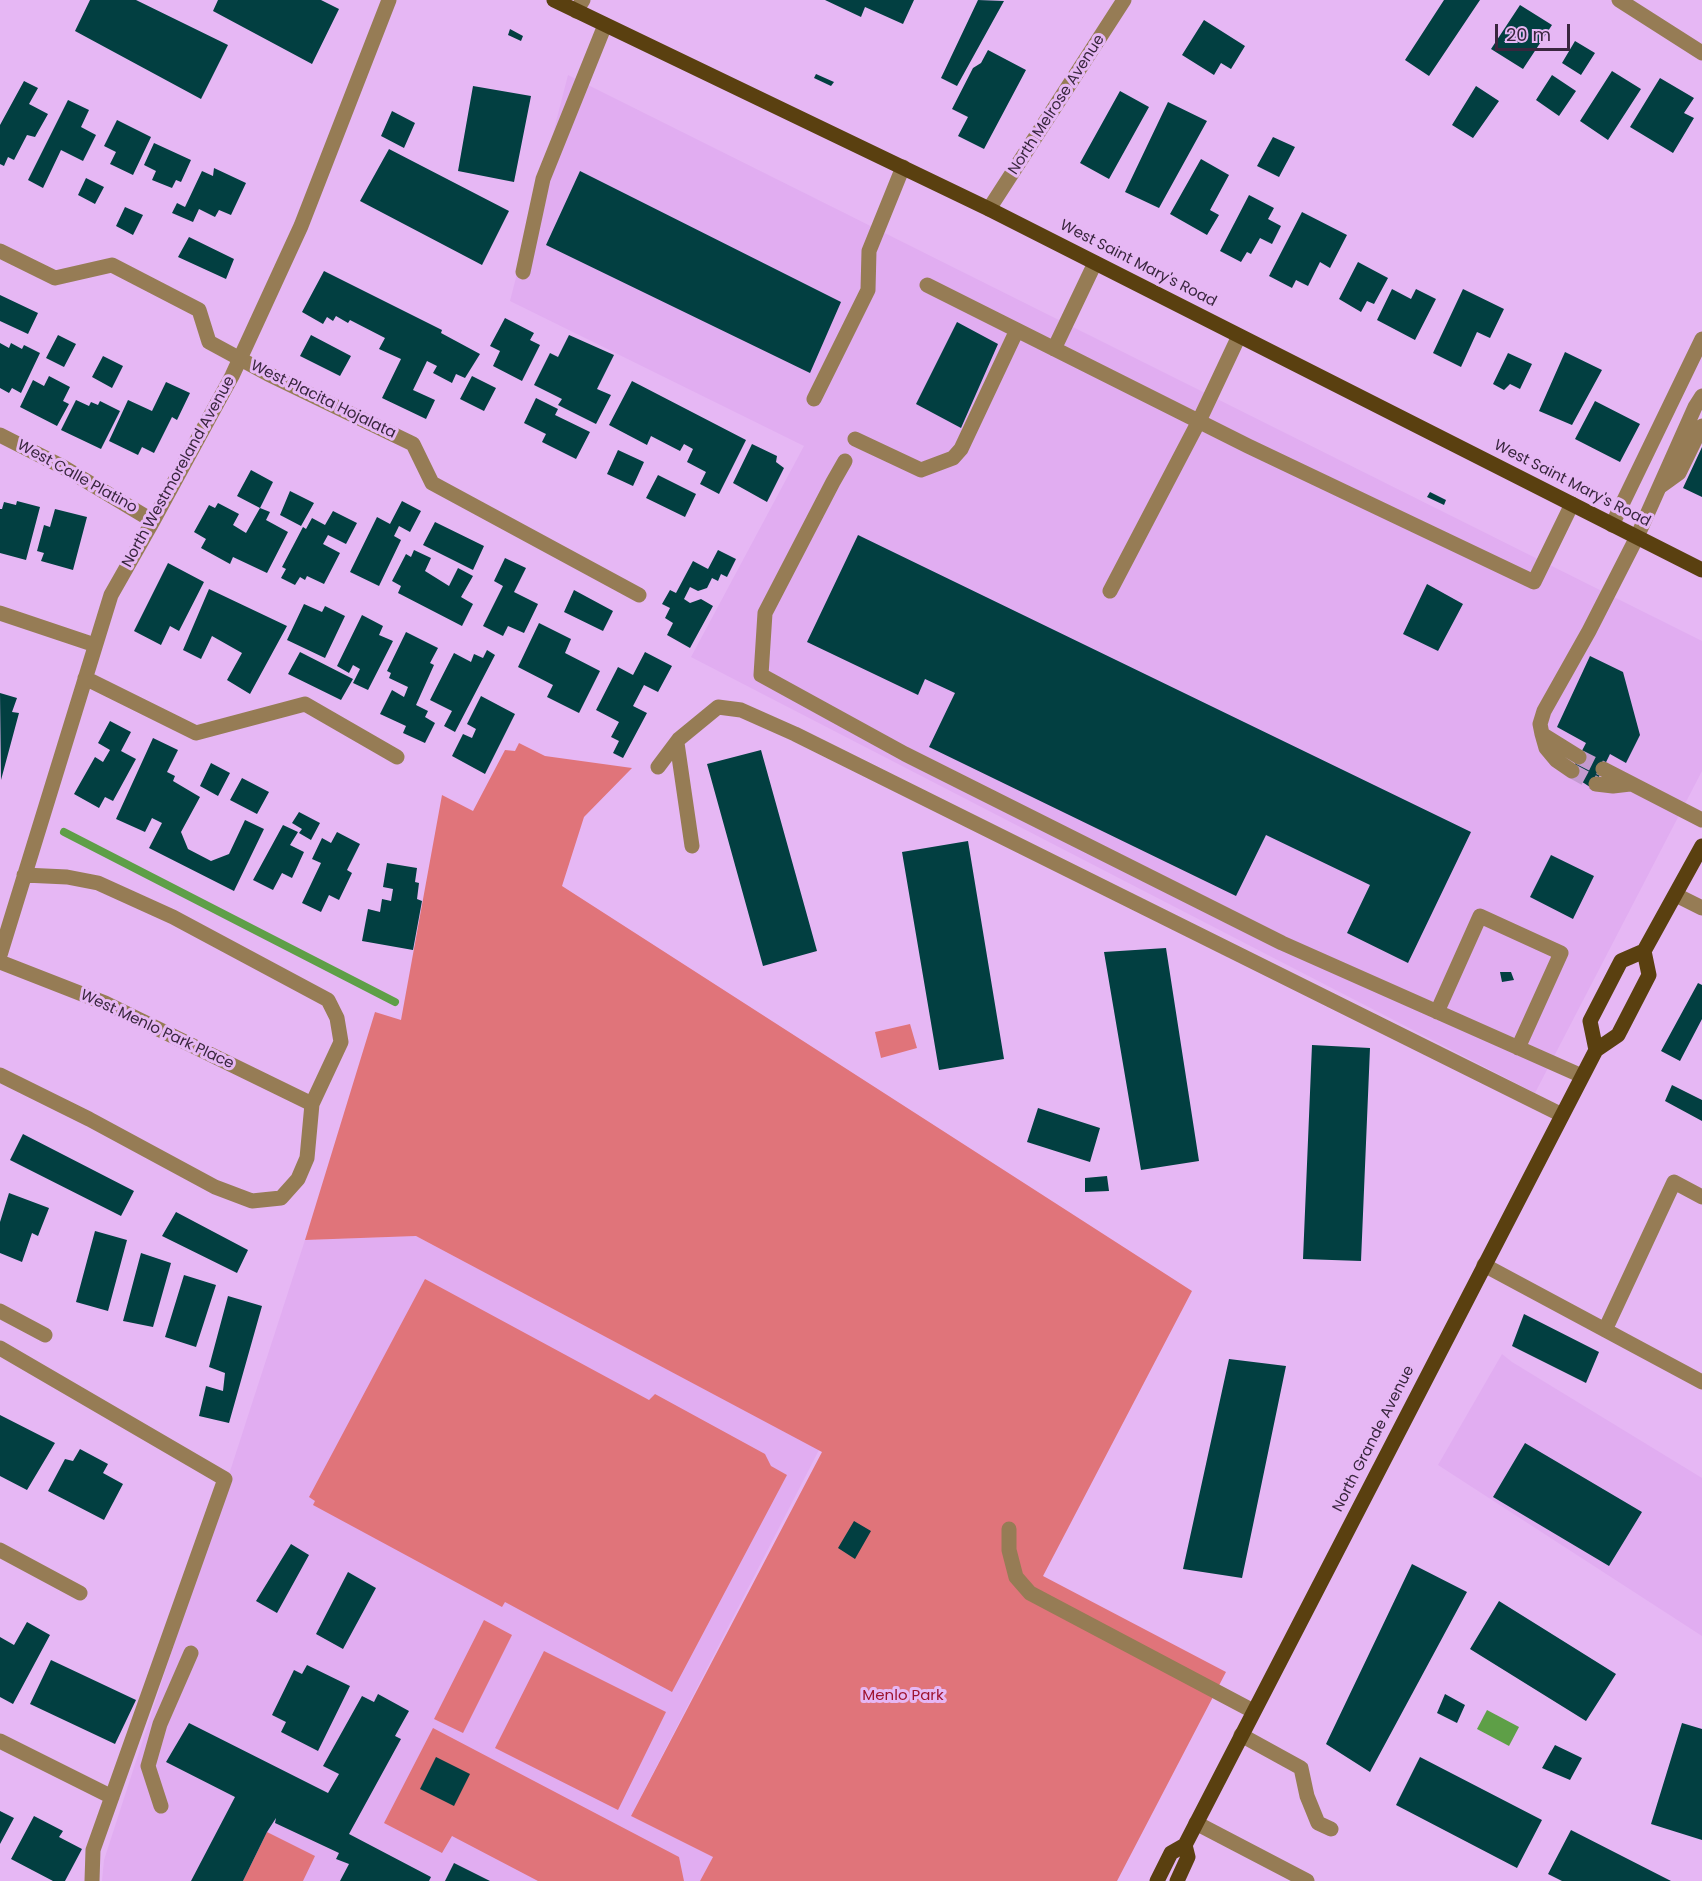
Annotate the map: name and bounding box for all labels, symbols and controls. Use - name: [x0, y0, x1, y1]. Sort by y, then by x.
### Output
- scale bar: [1498, 12, 1573, 50]
- text: 20 m: [1506, 22, 1551, 47]
- street label: North Melrose Avenue: [1005, 32, 1109, 178]
- street label: West Saint Mary's Road: [1057, 217, 1219, 311]
- street label: West Placita Hojalata: [247, 357, 399, 443]
- street label: North Westmoreland Avenue: [119, 373, 239, 571]
- street label: West Calle Platino: [14, 437, 140, 517]
- street label: West Saint Mary's Road: [1491, 437, 1653, 531]
- street label: West Menlo Park Place: [77, 986, 237, 1074]
- street label: North Grande Avenue: [1329, 1363, 1419, 1515]
- park label: Menlo Park: [862, 1687, 944, 1705]

